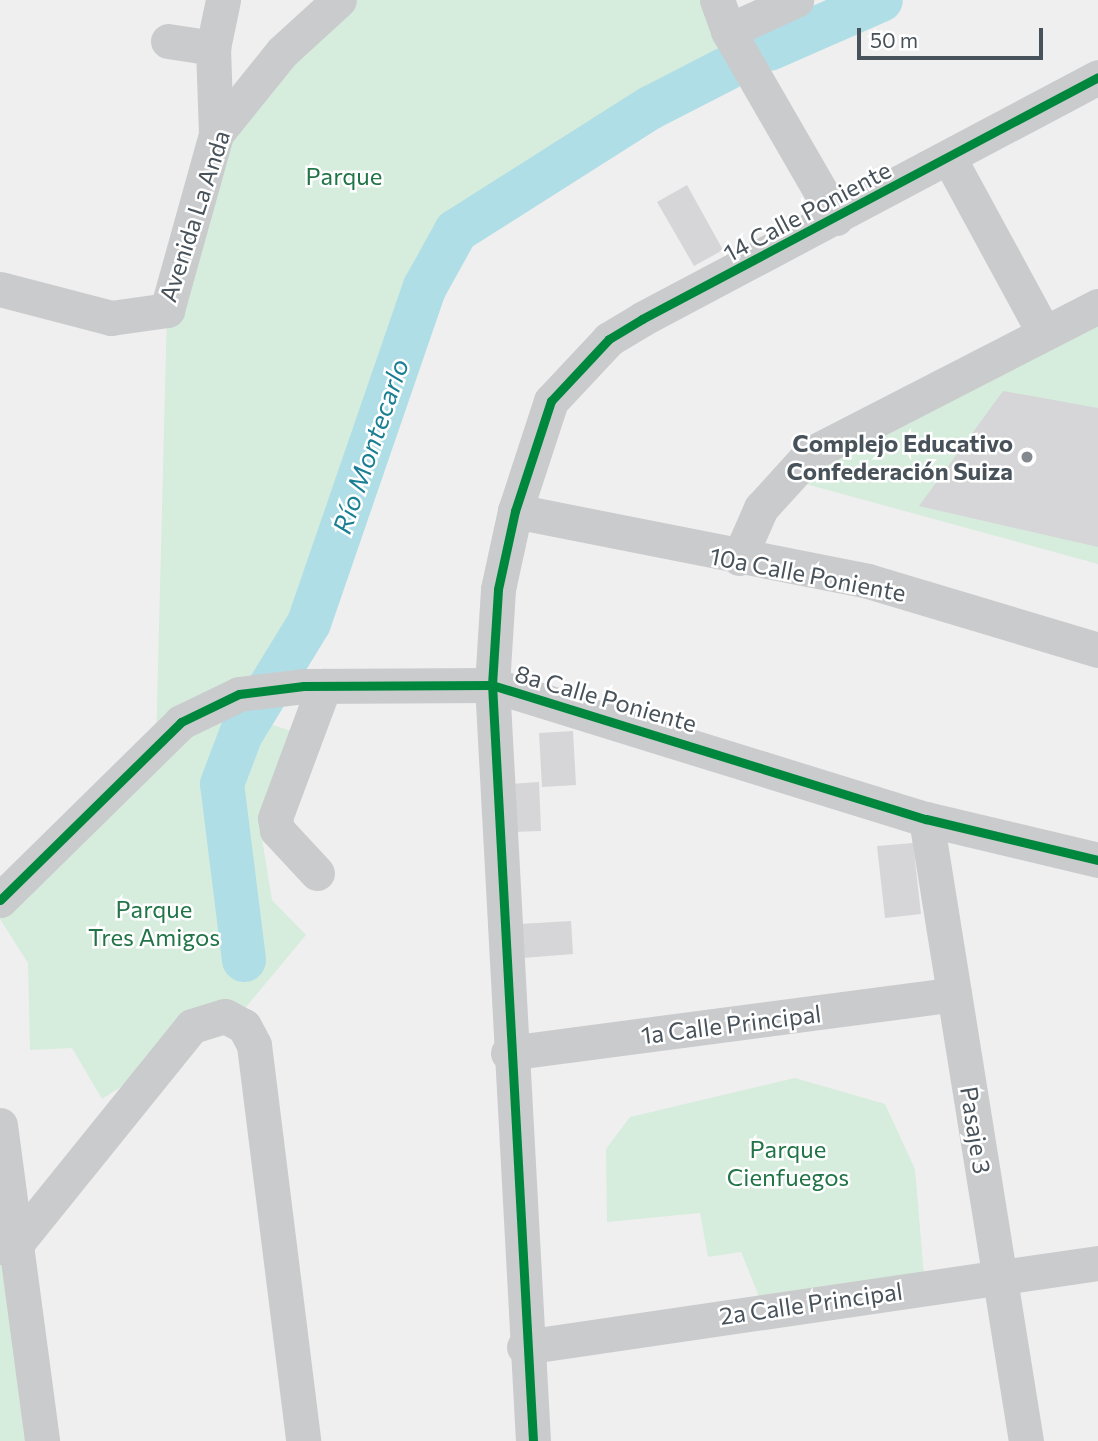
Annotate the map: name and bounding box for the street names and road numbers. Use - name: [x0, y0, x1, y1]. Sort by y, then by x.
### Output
- street label: Avenida La Anda: [153, 127, 235, 305]
- street label: 14 Calle Poniente: [718, 155, 896, 267]
- street label: 10a Calle Poniente: [708, 541, 908, 607]
- street label: 8a Calle Poniente: [512, 658, 700, 738]
- street label: 1a Calle Principal: [639, 999, 823, 1049]
- street label: Pasaje 3: [955, 1084, 997, 1176]
- street label: 2a Calle Principal: [718, 1276, 904, 1330]

